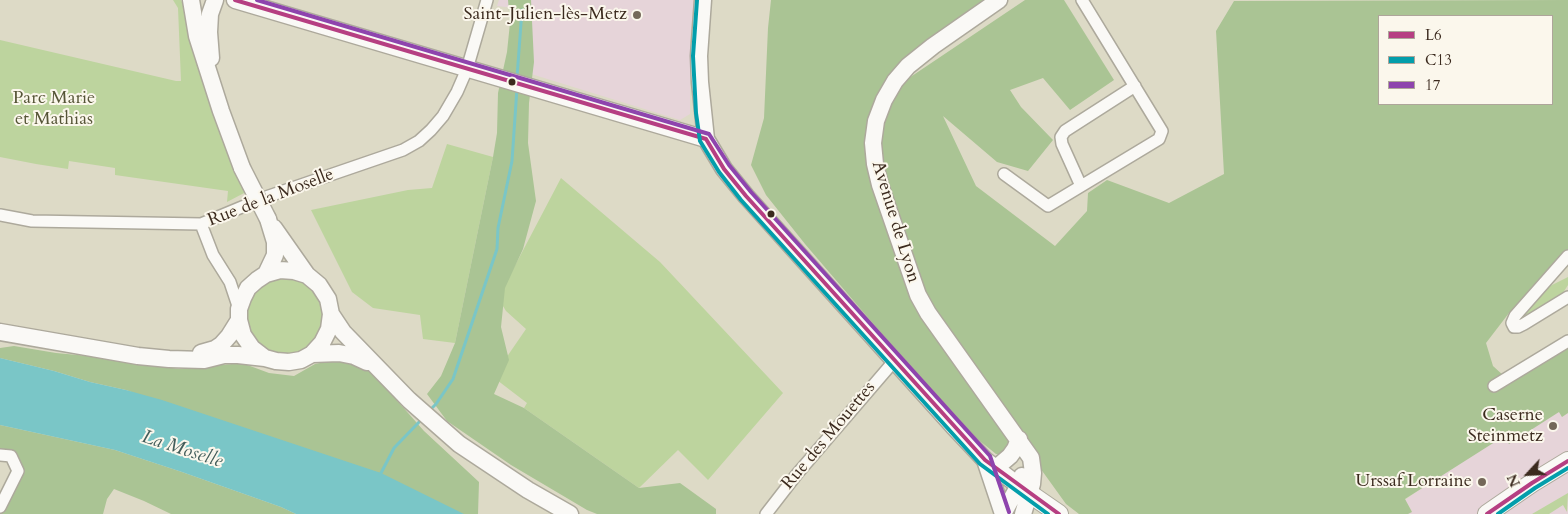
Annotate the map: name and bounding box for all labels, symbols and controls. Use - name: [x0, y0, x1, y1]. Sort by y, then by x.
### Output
- place label: Saint-Julien-lès-Metz: [464, 4, 627, 26]
- marker: Saint-Julien-lès-Metz: [631, 9, 643, 21]
- legend: [1378, 15, 1553, 105]
- text: L6: [1425, 25, 1442, 45]
- text: C13: [1425, 50, 1452, 70]
- text: 17: [1425, 75, 1440, 95]
- unlabelled marker: [507, 77, 517, 87]
- park label: Parc Marie et Mathias: [13, 88, 95, 130]
- street label: Avenue de Lyon: [866, 159, 924, 285]
- street label: Rue de la Moselle: [205, 164, 337, 232]
- unlabelled marker: [766, 209, 776, 219]
- street label: Rue des Mouettes: [778, 378, 880, 494]
- place label: Caserne Steinmetz: [1468, 405, 1543, 448]
- marker: Caserne Steinmetz: [1547, 420, 1559, 432]
- water label: La Moselle: [139, 426, 225, 474]
- north arrow: [1503, 449, 1553, 499]
- place label: Urssaf Lorraine: [1356, 471, 1472, 493]
- text: N: [1503, 471, 1525, 490]
- marker: Urssaf Lorraine: [1476, 476, 1488, 488]

